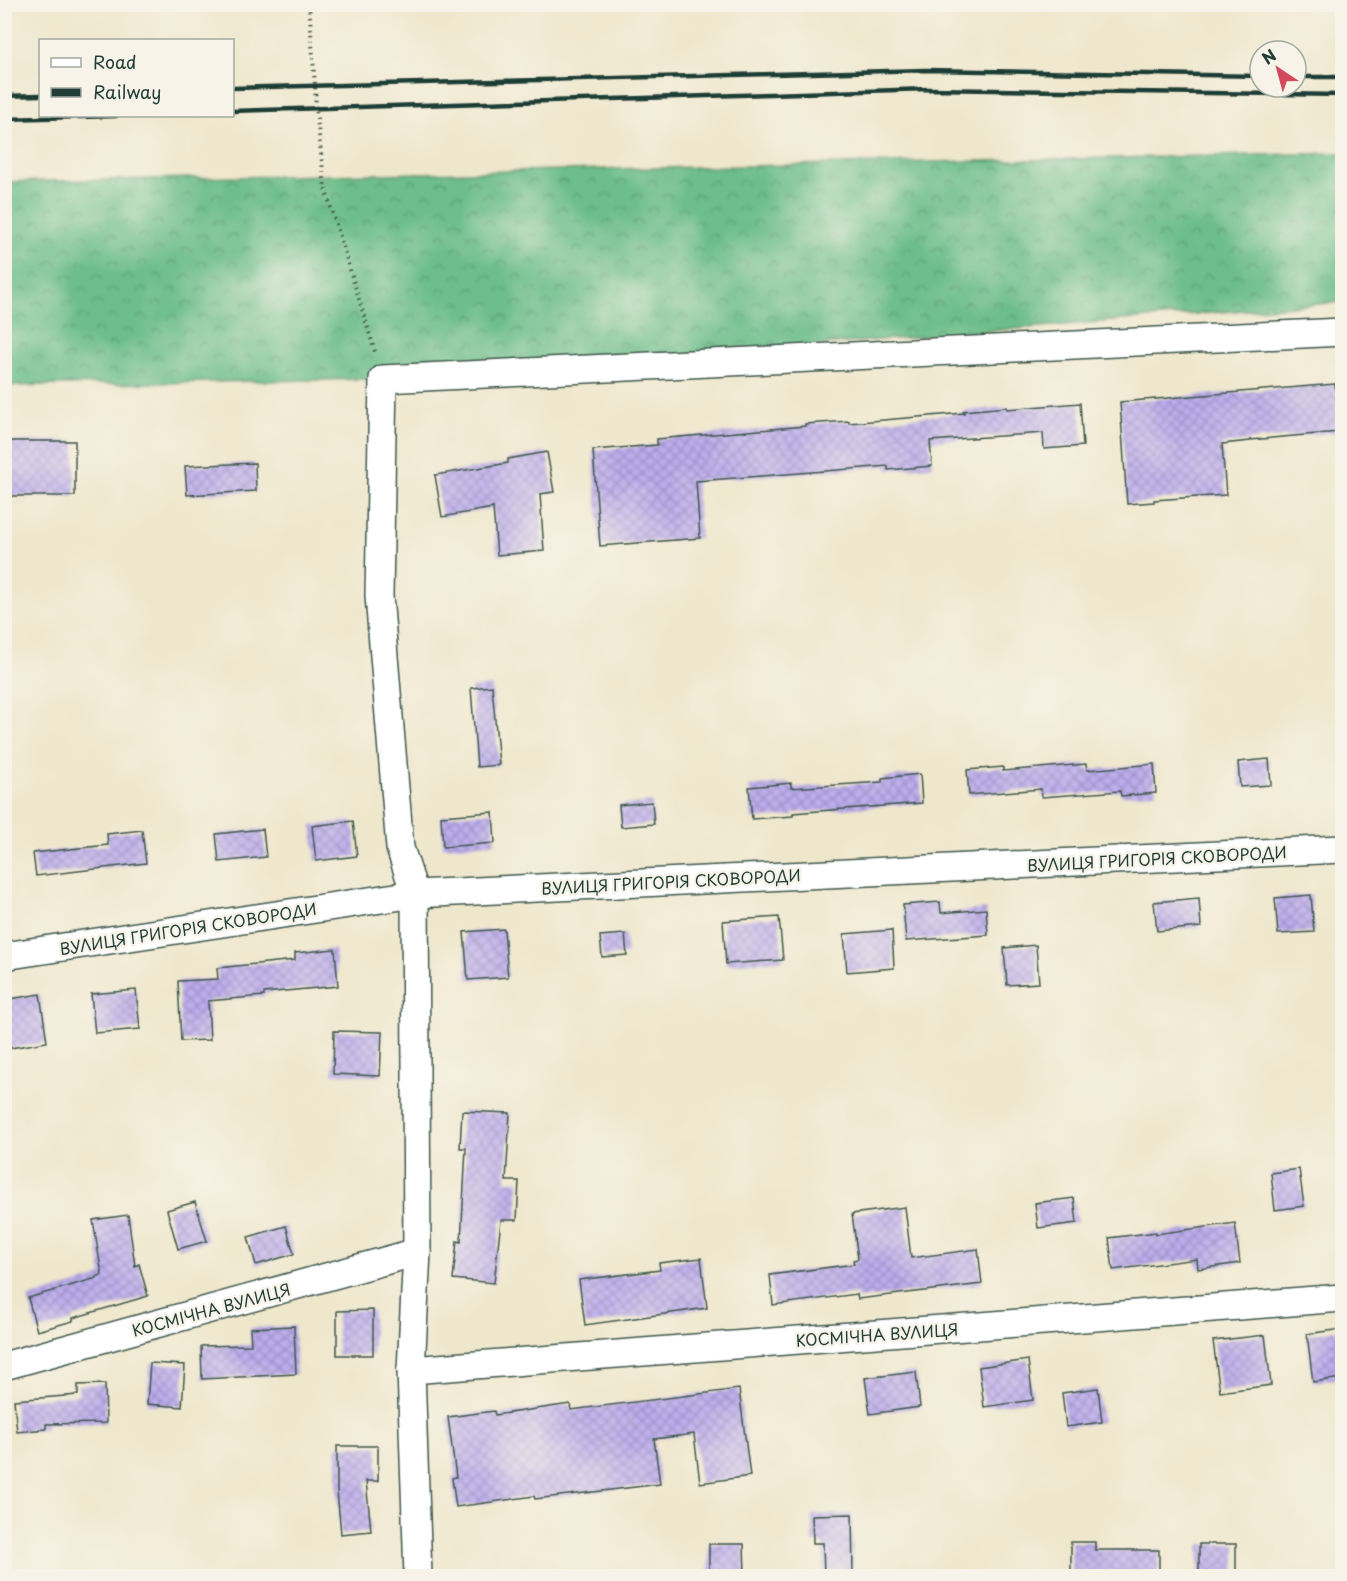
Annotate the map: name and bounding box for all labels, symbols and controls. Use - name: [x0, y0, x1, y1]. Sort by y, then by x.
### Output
- legend: [39, 39, 234, 117]
- north arrow: [1248, 39, 1308, 99]
- text: N: [1256, 43, 1281, 69]
- text: Road: [93, 48, 137, 75]
- text: Railway: [93, 78, 161, 105]
- street label: ВУЛИЦЯ ГРИГОРІЯ СКОВОРОДИ: [1026, 839, 1288, 877]
- street label: ВУЛИЦЯ ГРИГОРІЯ СКОВОРОДИ: [540, 862, 802, 900]
- street label: ВУЛИЦЯ ГРИГОРІЯ СКОВОРОДИ: [58, 896, 318, 960]
- street label: КОСМІЧНА ВУЛИЦЯ: [129, 1276, 293, 1342]
- street label: КОСМІЧНА ВУЛИЦЯ: [795, 1316, 959, 1352]

